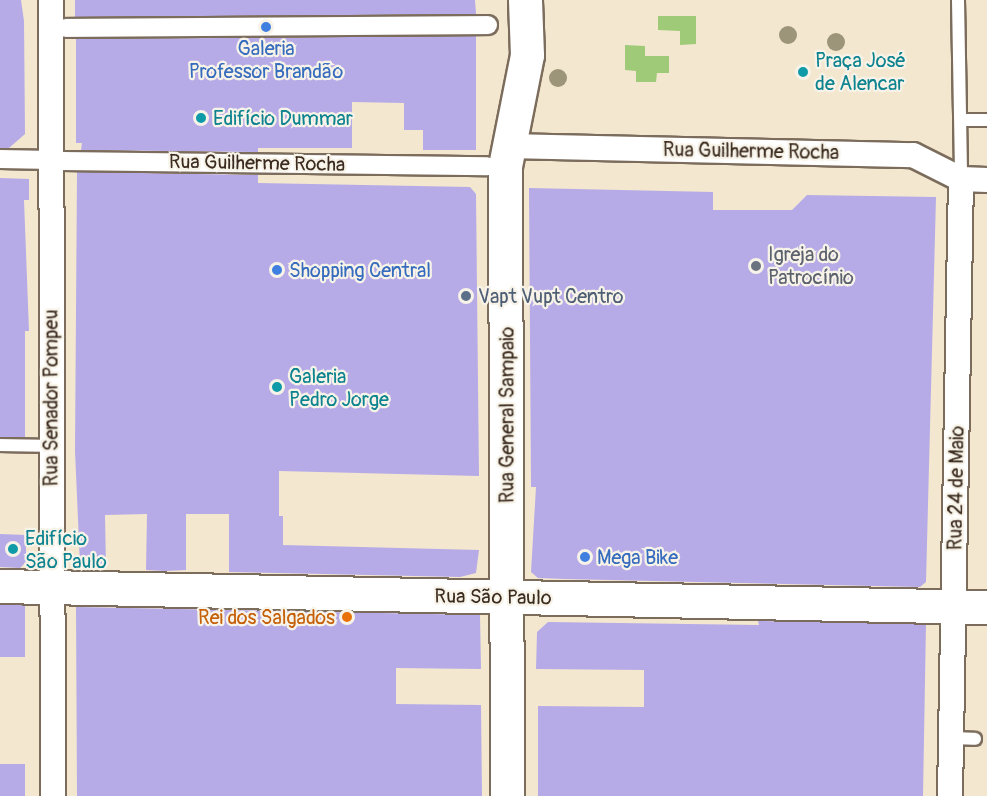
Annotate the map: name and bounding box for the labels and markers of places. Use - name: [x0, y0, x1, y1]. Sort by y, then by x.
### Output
- marker: Galeria Professor Brandão: [259, 20, 273, 34]
- place label: Galeria Professor Brandão: [189, 36, 343, 83]
- place label: Praça José de Alencar: [815, 48, 906, 95]
- marker: Praça José de Alencar: [796, 65, 810, 79]
- place label: Edifício Dummar: [213, 106, 353, 130]
- marker: Edifício Dummar: [194, 111, 208, 125]
- place label: Igreja do Patrocínio: [768, 243, 854, 290]
- place label: Shopping Central: [289, 258, 431, 282]
- marker: Igreja do Patrocínio: [749, 259, 763, 273]
- marker: Shopping Central: [270, 263, 284, 277]
- place label: Vapt Vupt Centro: [478, 284, 623, 308]
- marker: Vapt Vupt Centro: [459, 289, 473, 303]
- place label: Galeria Pedro Jorge: [289, 364, 389, 411]
- marker: Galeria Pedro Jorge: [270, 380, 284, 394]
- place label: Edifício São Paulo: [25, 526, 107, 573]
- marker: Edifício São Paulo: [6, 542, 20, 556]
- place label: Mega Bike: [597, 545, 678, 569]
- marker: Mega Bike: [578, 550, 592, 564]
- place label: Rei dos Salgados: [198, 605, 335, 629]
- marker: Rei dos Salgados: [340, 610, 354, 624]

